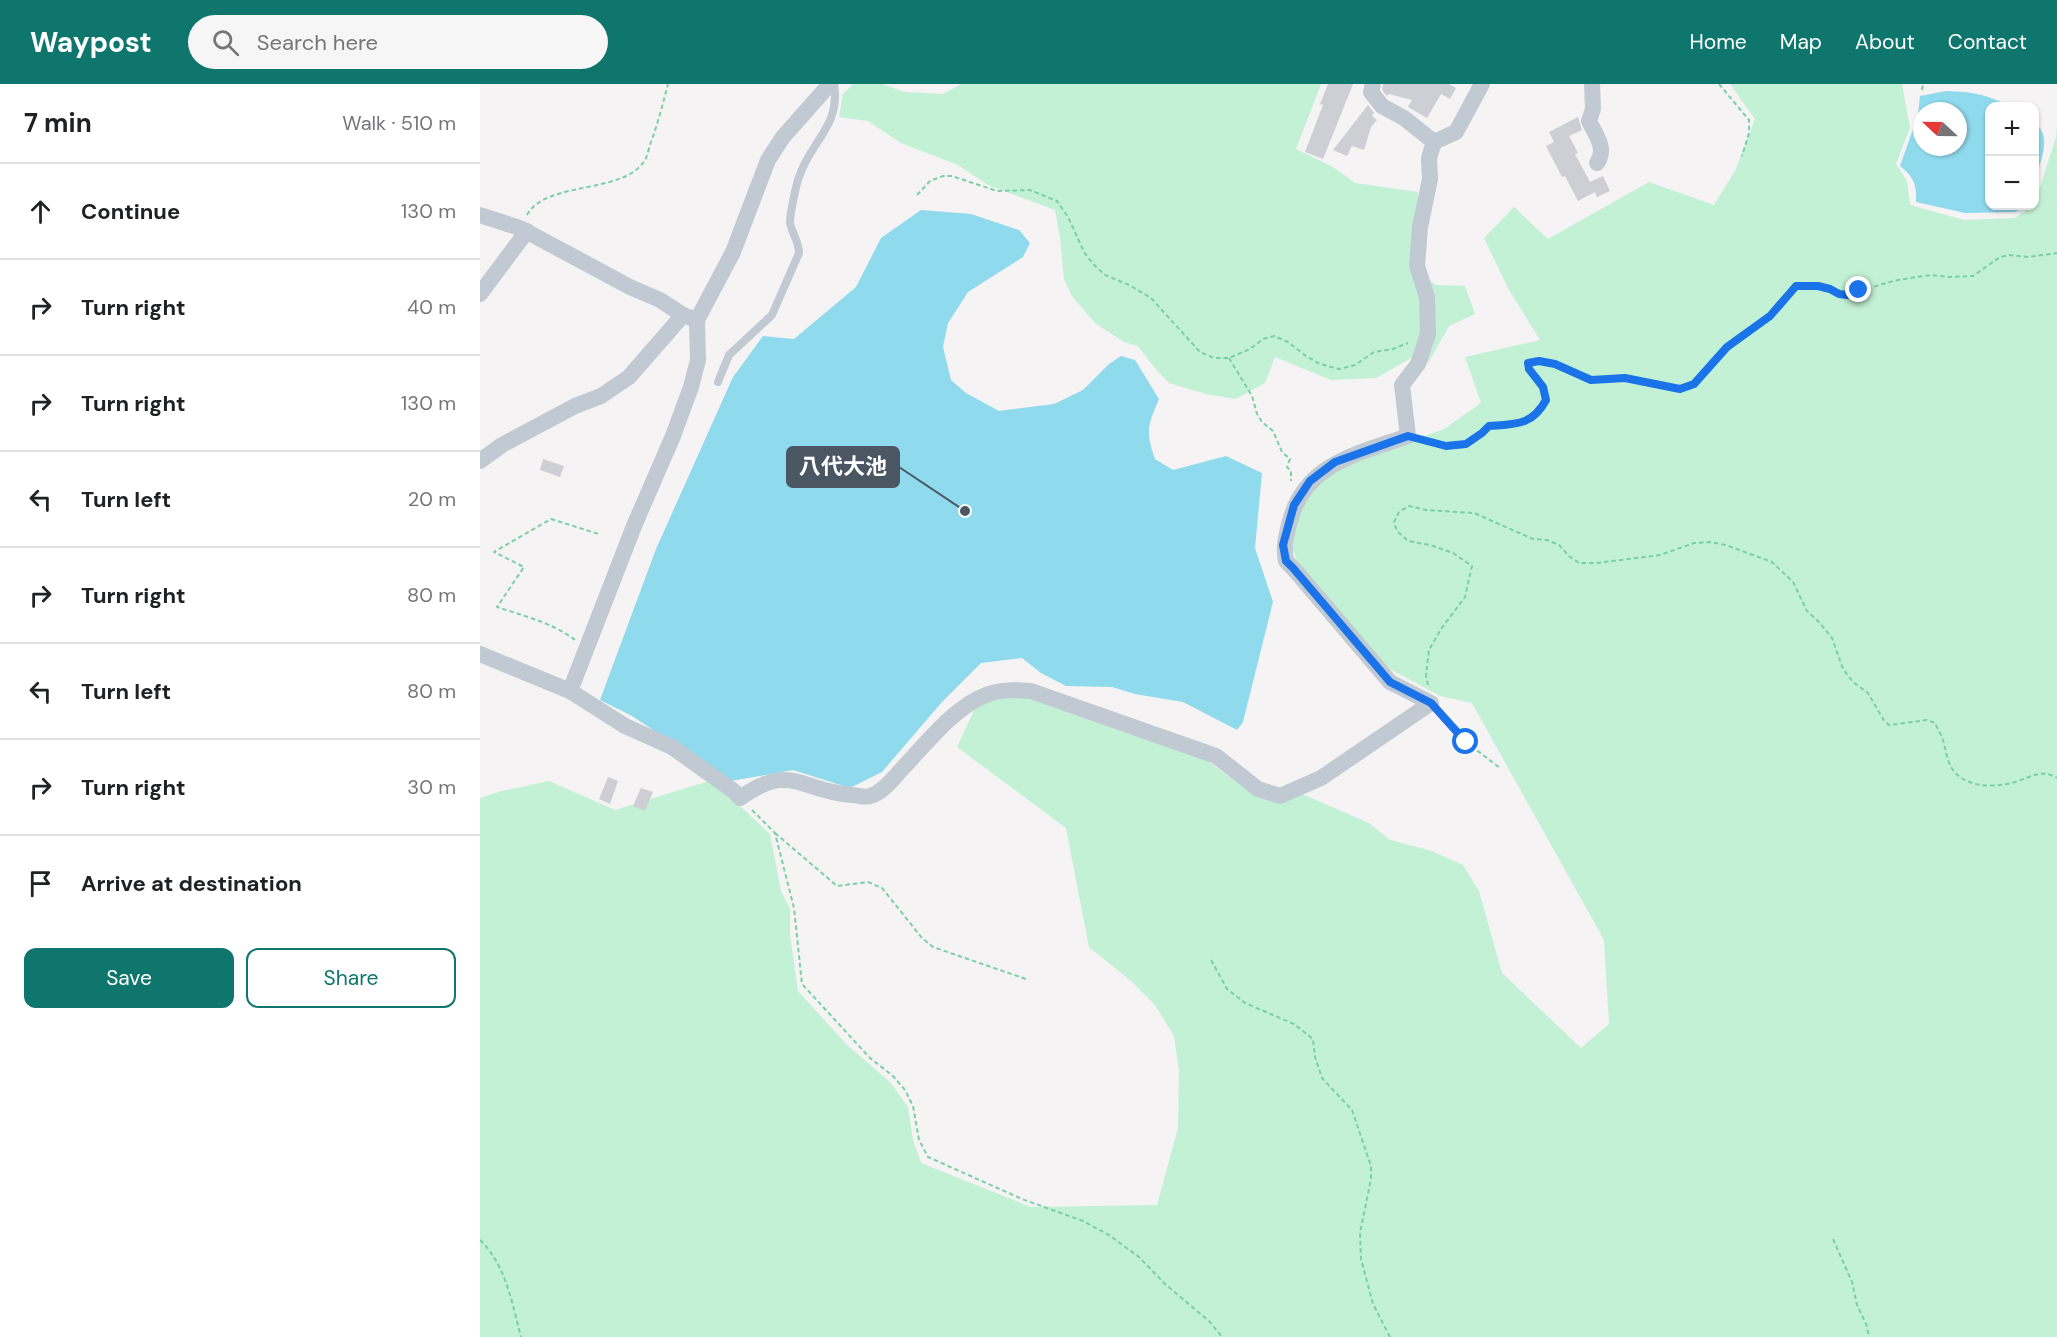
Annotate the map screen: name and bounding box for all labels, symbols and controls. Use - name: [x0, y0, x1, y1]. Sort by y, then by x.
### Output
- search box: [188, 15, 608, 69]
- text: Waypost: [30, 24, 152, 61]
- icon: search: [209, 26, 242, 59]
- text: Search here: [257, 28, 378, 57]
- text: Home: [1689, 28, 1747, 56]
- text: Map: [1780, 28, 1822, 56]
- text: About: [1855, 28, 1915, 56]
- text: Contact: [1948, 28, 2027, 56]
- north arrow: [1913, 102, 1967, 156]
- map controls: [1985, 102, 2039, 210]
- button: +: [1985, 102, 2039, 156]
- text: 7 min: [24, 106, 92, 140]
- text: Walk · 510 m: [342, 110, 456, 136]
- button: −: [1985, 156, 2039, 210]
- icon: ahead: [24, 195, 57, 228]
- text: Continue: [81, 197, 180, 226]
- text: 130 m: [401, 198, 456, 224]
- route end: [1845, 276, 1871, 302]
- icon: right: [24, 291, 57, 324]
- text: Turn right: [81, 293, 186, 322]
- text: 40 m: [407, 294, 456, 320]
- icon: right: [24, 387, 57, 420]
- text: Turn right: [81, 389, 186, 418]
- text: 130 m: [401, 390, 456, 416]
- callout: 八代大池: [787, 447, 899, 487]
- text: 八代大池: [799, 452, 887, 481]
- icon: left: [24, 483, 57, 516]
- text: Turn left: [81, 485, 171, 514]
- text: 20 m: [408, 486, 456, 512]
- icon: right: [24, 579, 57, 612]
- text: Turn right: [81, 581, 186, 610]
- text: 80 m: [407, 582, 456, 608]
- icon: left: [24, 675, 57, 708]
- text: Turn left: [81, 677, 171, 706]
- text: 80 m: [407, 678, 456, 704]
- route start: [1452, 728, 1478, 754]
- icon: right: [24, 771, 57, 804]
- text: Turn right: [81, 773, 186, 802]
- text: 30 m: [407, 774, 456, 800]
- icon: arrive: [24, 867, 57, 900]
- text: Arrive at destination: [81, 869, 302, 898]
- button: Save: [24, 948, 234, 1008]
- button: Share: [246, 948, 456, 1008]

